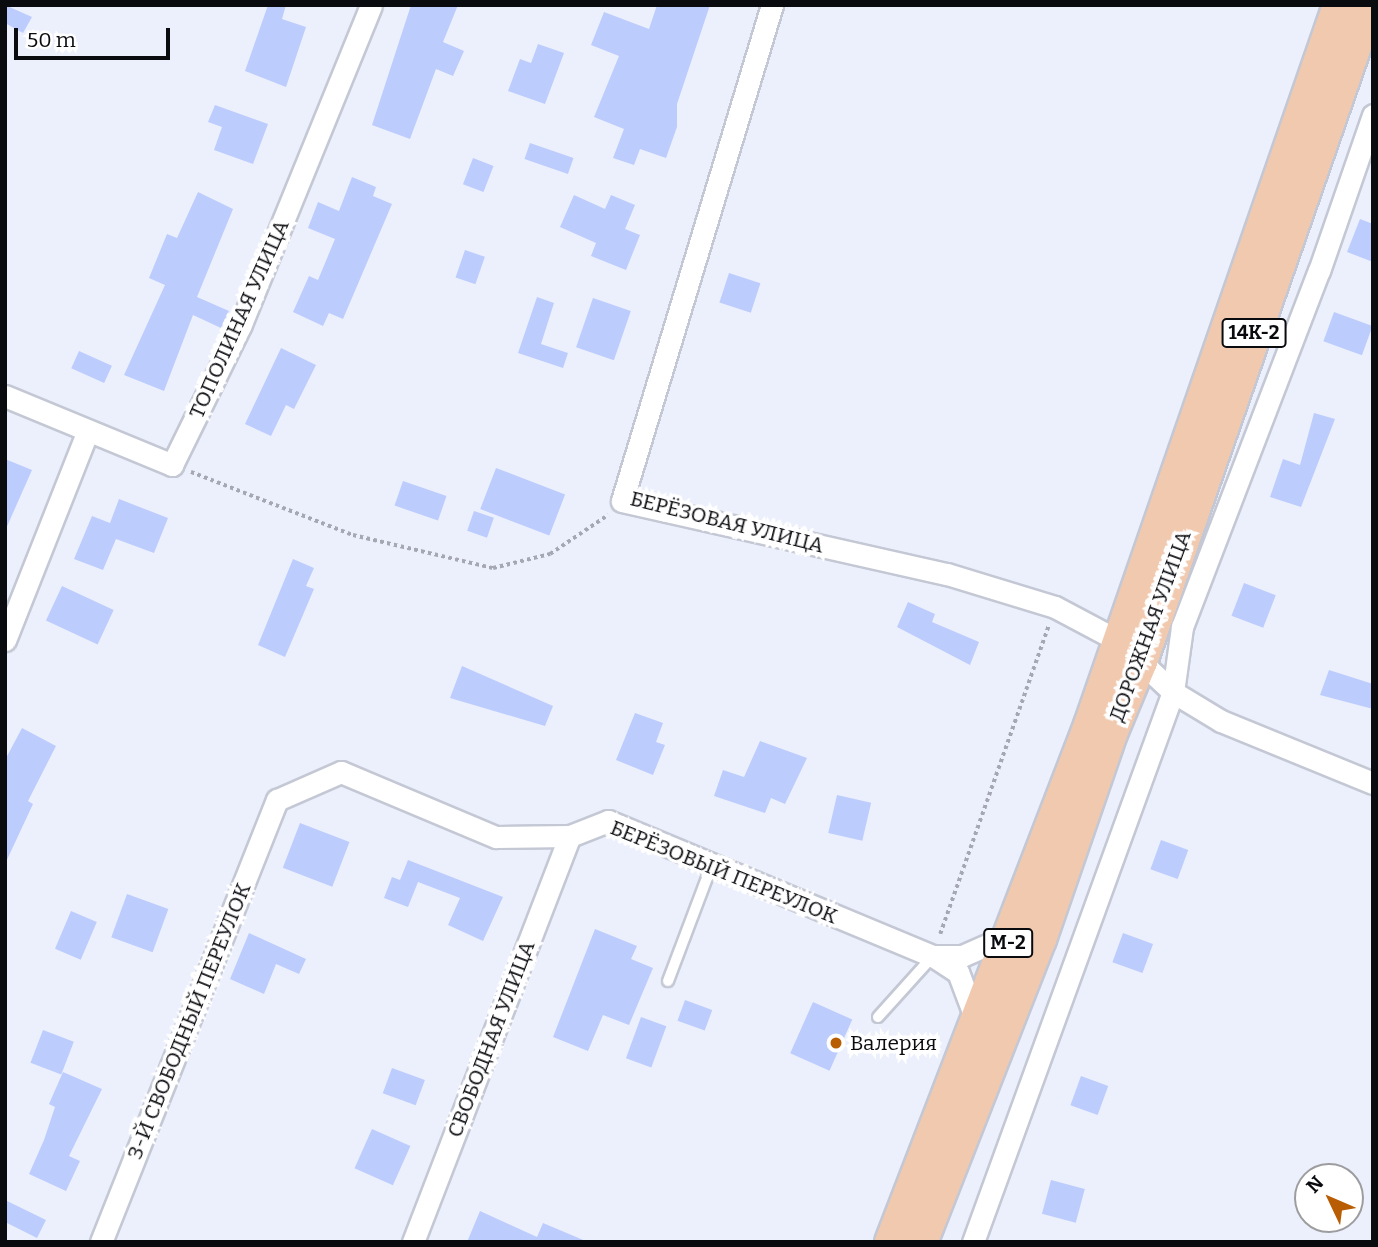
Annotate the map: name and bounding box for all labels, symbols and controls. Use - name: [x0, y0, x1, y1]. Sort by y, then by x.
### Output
- scale bar: [18, 14, 173, 58]
- text: 50 m: [27, 27, 76, 53]
- street label: ТОПОЛИНАЯ УЛИЦА: [184, 216, 294, 422]
- road number: 14К-2: [1221, 318, 1287, 348]
- street label: БЕРЁЗОВАЯ УЛИЦА: [628, 486, 826, 558]
- street label: ДОРОЖНАЯ УЛИЦА: [1104, 527, 1196, 725]
- street label: БЕРЁЗОВЫЙ ПЕРЕУЛОК: [607, 815, 841, 929]
- street label: 3-Й СВОБОДНЫЙ ПЕРЕУЛОК: [122, 879, 256, 1163]
- road number: М-2: [982, 928, 1034, 959]
- street label: СВОБОДНАЯ УЛИЦА: [442, 937, 540, 1141]
- place label: Валерия: [850, 1030, 937, 1056]
- marker: Валерия: [828, 1035, 844, 1051]
- north arrow: [1294, 1163, 1364, 1233]
- text: N: [1302, 1171, 1328, 1198]

